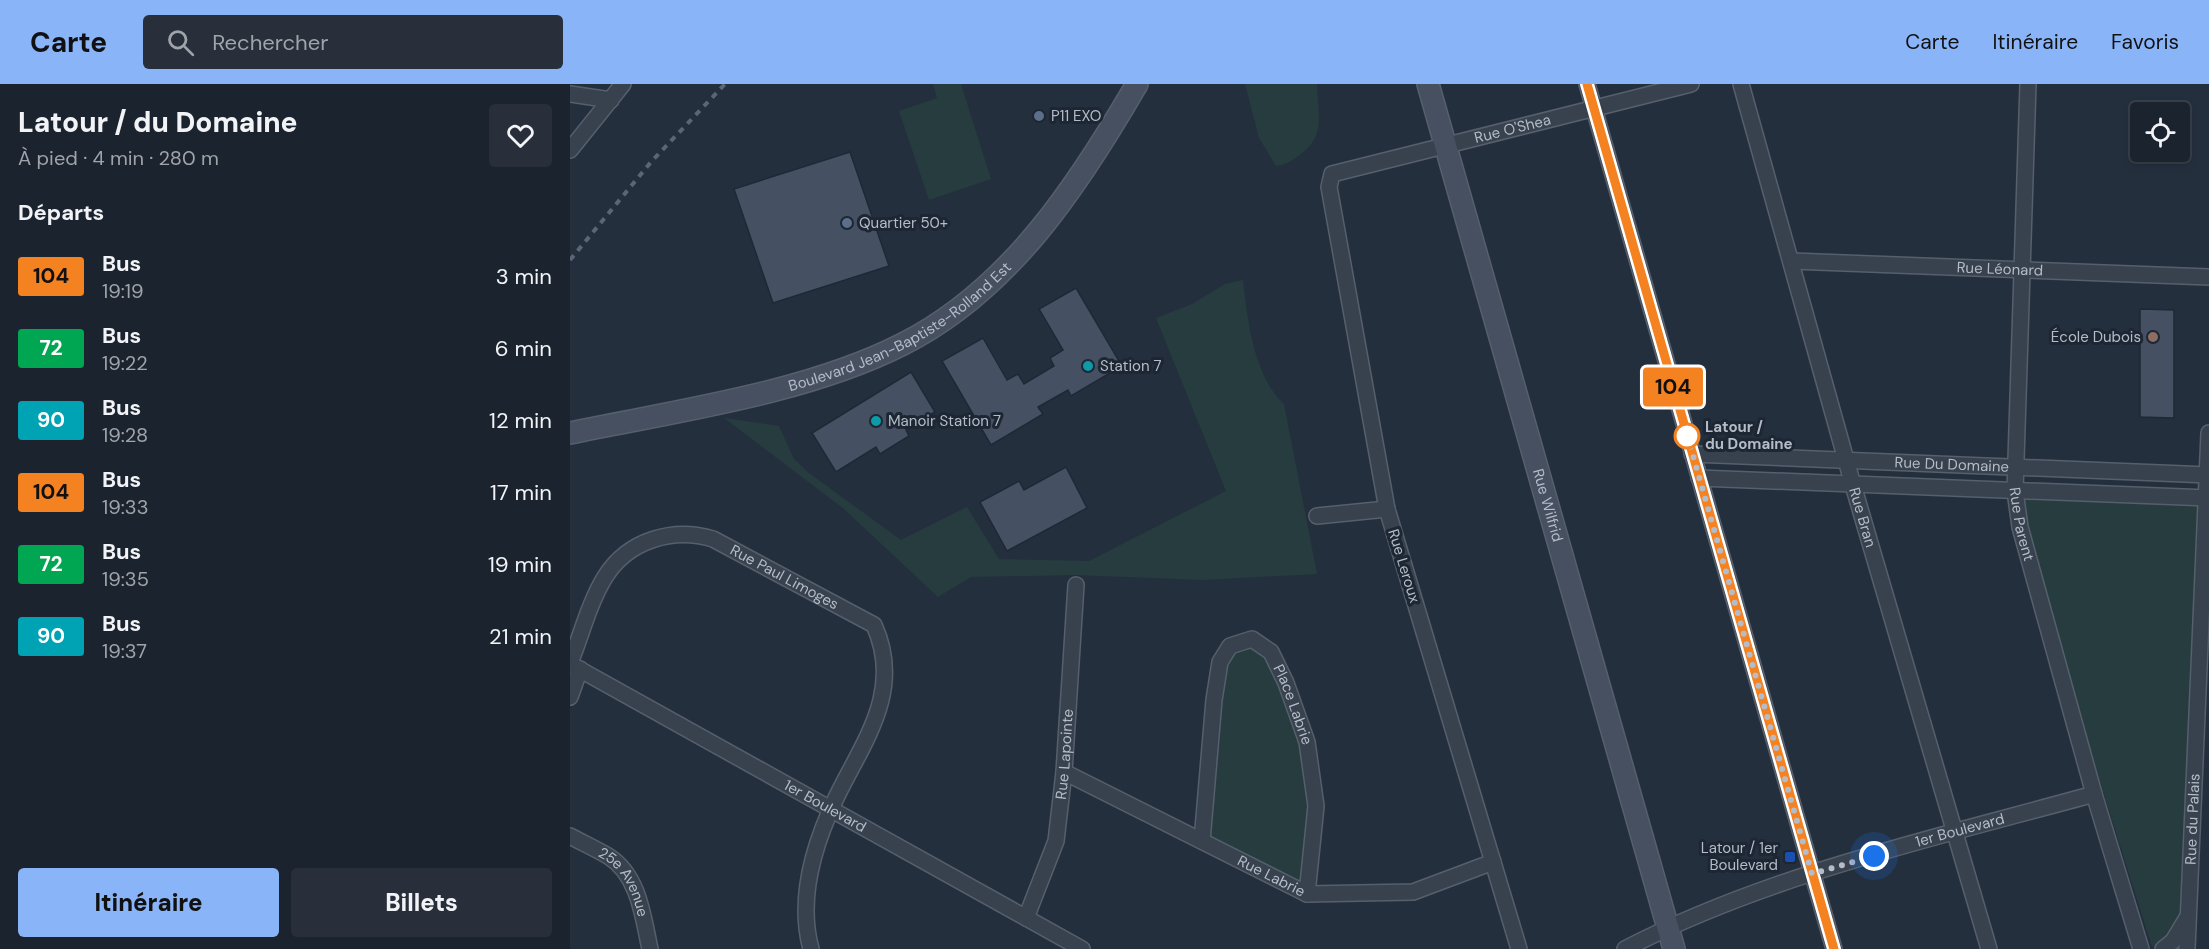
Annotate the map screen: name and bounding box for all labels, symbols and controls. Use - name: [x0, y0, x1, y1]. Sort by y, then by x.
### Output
- search box: [143, 15, 563, 69]
- text: Carte: [30, 24, 107, 61]
- icon: search: [164, 26, 197, 59]
- text: Rechercher: [212, 28, 328, 57]
- text: Carte: [1905, 28, 1959, 56]
- text: Itinéraire: [1992, 28, 2078, 56]
- text: Favoris: [2111, 28, 2179, 56]
- map controls: [2130, 102, 2190, 162]
- button: locate: [2130, 102, 2190, 162]
- text: Latour / du Domaine: [18, 104, 297, 141]
- button: heart: [489, 104, 552, 167]
- place label: P11 EXO: [1051, 106, 1101, 126]
- marker: P11 EXO: [1032, 109, 1046, 123]
- street label: Rue O'Shea: [1472, 110, 1553, 148]
- text: À pied · 4 min · 280 m: [18, 145, 219, 171]
- text: Départs: [18, 198, 104, 227]
- place label: Quartier 50+: [859, 213, 948, 233]
- marker: Quartier 50+: [840, 216, 854, 230]
- text: Bus: [102, 249, 141, 278]
- street label: Rue Léonard: [1956, 257, 2043, 281]
- street label: Boulevard Jean-Baptiste-Rolland Est: [786, 258, 1016, 396]
- text: 104: [33, 262, 69, 290]
- text: 3 min: [496, 262, 552, 291]
- text: 19:19: [102, 278, 144, 304]
- text: Bus: [102, 321, 141, 350]
- place label: École Dubois: [2051, 327, 2141, 347]
- marker: École Dubois: [2146, 330, 2160, 344]
- text: 72: [39, 334, 63, 362]
- text: 6 min: [495, 334, 552, 363]
- text: 19:22: [102, 350, 148, 376]
- place label: Station 7: [1100, 356, 1162, 376]
- marker: Station 7: [1081, 359, 1095, 373]
- line badge: 104: [1638, 368, 1708, 406]
- text: 104: [1655, 373, 1691, 401]
- text: Bus: [102, 393, 141, 422]
- text: 90: [37, 406, 65, 434]
- text: 12 min: [489, 406, 552, 435]
- place label: Manoir Station 7: [888, 411, 1001, 431]
- marker: Manoir Station 7: [869, 414, 883, 428]
- place label: Latour / du Domaine: [1705, 417, 1793, 454]
- text: 19:28: [102, 422, 148, 448]
- marker: Latour / du Domaine: [1674, 423, 1700, 449]
- street label: Rue Du Domaine: [1894, 452, 2009, 477]
- text: Bus: [102, 465, 141, 494]
- street label: Rue Wilfrid: [1528, 466, 1568, 544]
- text: 104: [33, 478, 69, 506]
- text: 17 min: [490, 478, 552, 507]
- street label: Rue Bran: [1844, 485, 1881, 550]
- street label: Rue Parent: [2005, 486, 2039, 563]
- text: 19:33: [102, 494, 148, 520]
- street label: Rue Leroux: [1383, 527, 1425, 606]
- text: Bus: [102, 537, 141, 566]
- street label: Rue Paul Limoges: [727, 540, 842, 614]
- text: 72: [39, 550, 63, 578]
- text: 19 min: [488, 550, 552, 579]
- text: 19:35: [102, 566, 149, 592]
- text: Bus: [102, 609, 141, 638]
- text: 90: [37, 622, 65, 650]
- text: 21 min: [489, 622, 552, 651]
- text: 19:37: [102, 638, 147, 664]
- street label: Place Labrie: [1268, 661, 1317, 747]
- street label: Rue Lapointe: [1051, 708, 1078, 801]
- street label: Rue du Palais: [2181, 773, 2204, 865]
- street label: 1er Boulevard: [780, 775, 870, 837]
- street label: 1er Boulevard: [1913, 809, 2007, 852]
- place label: Latour / 1er Boulevard: [1701, 838, 1778, 875]
- your location: [1859, 841, 1889, 871]
- street label: 25e Avenue: [595, 843, 653, 919]
- marker: Latour / 1er Boulevard: [1783, 850, 1797, 864]
- street label: Rue Labrie: [1234, 851, 1309, 901]
- button: Itinéraire: [18, 868, 279, 937]
- button: Billets: [291, 868, 552, 937]

